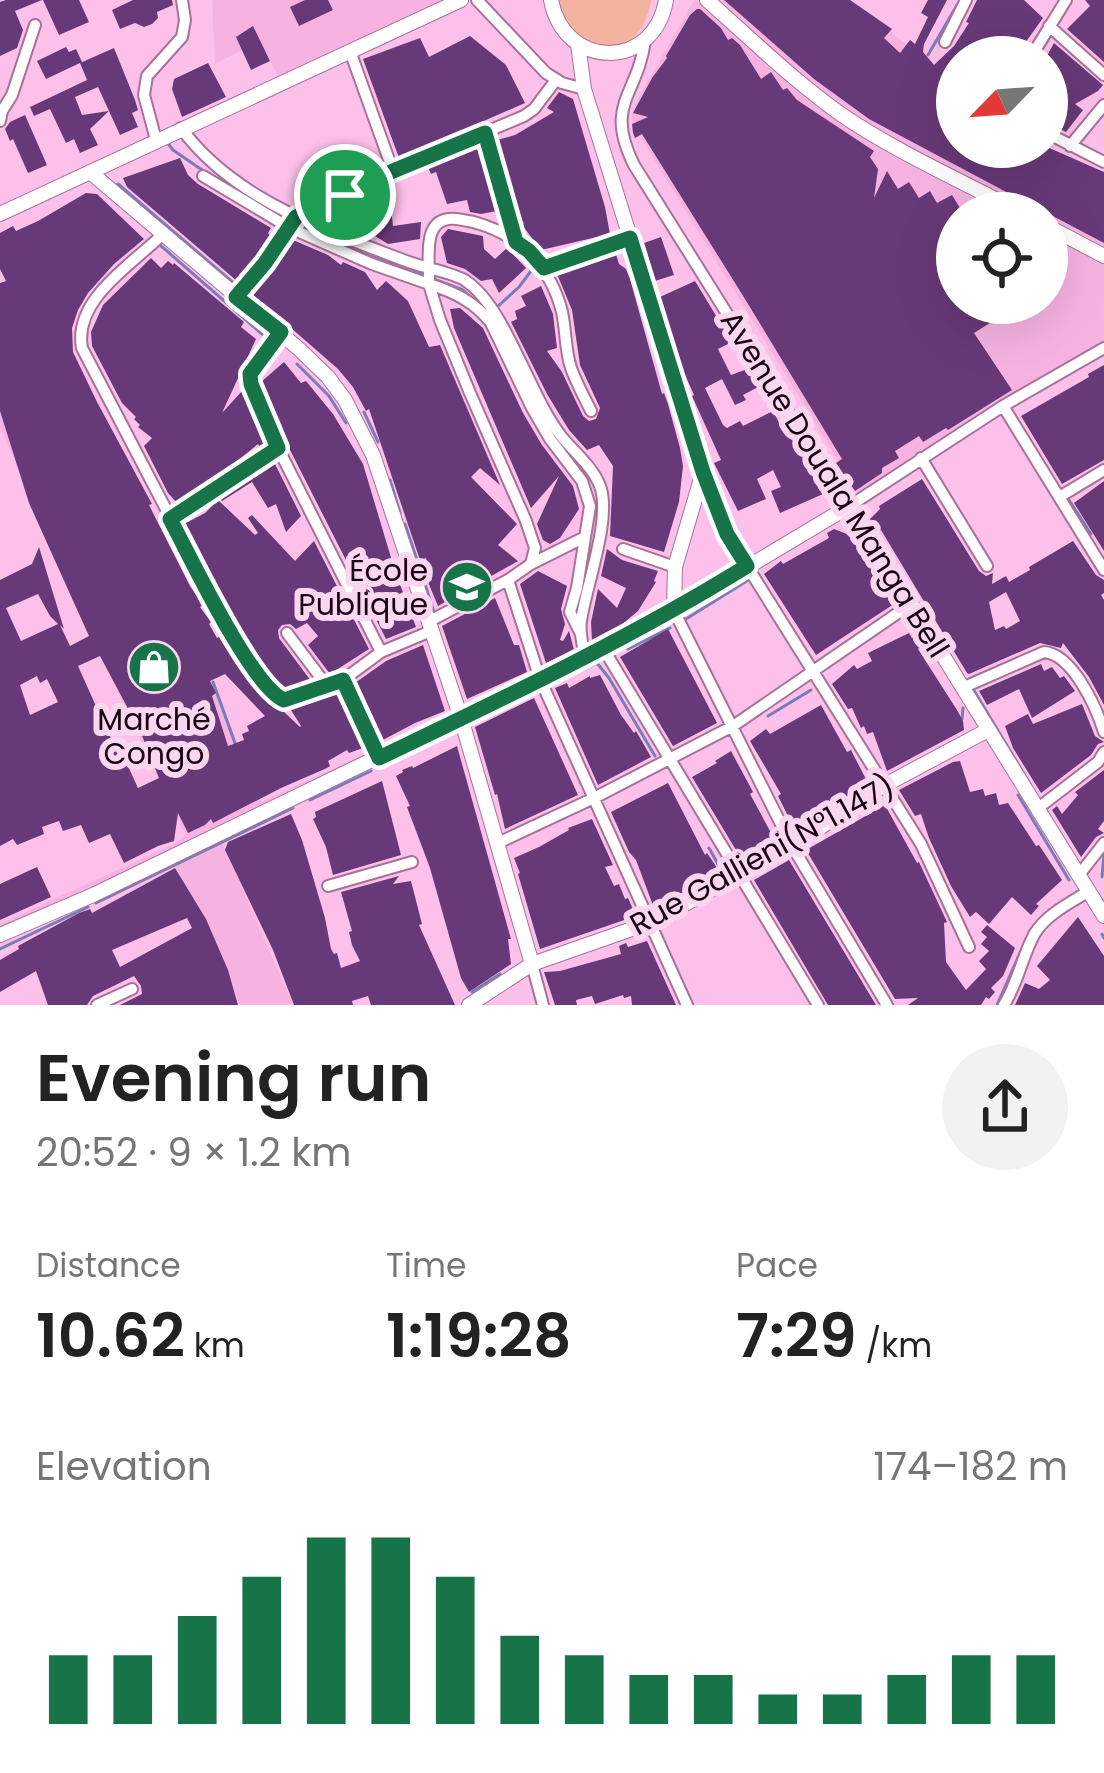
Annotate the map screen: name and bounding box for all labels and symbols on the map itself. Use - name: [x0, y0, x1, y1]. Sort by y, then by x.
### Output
- north arrow: [936, 36, 1068, 168]
- pin: [294, 144, 396, 246]
- street label: Avenue Douala Manga Bell: [710, 302, 960, 666]
- place label: École Publique: [298, 549, 428, 626]
- school or university icon: École Publique: [439, 559, 495, 615]
- shop icon: Marché Congo: [126, 639, 182, 695]
- place label: Marché Congo: [97, 698, 211, 775]
- street label: Rue Gallieni(N°1.147): [622, 764, 902, 946]

